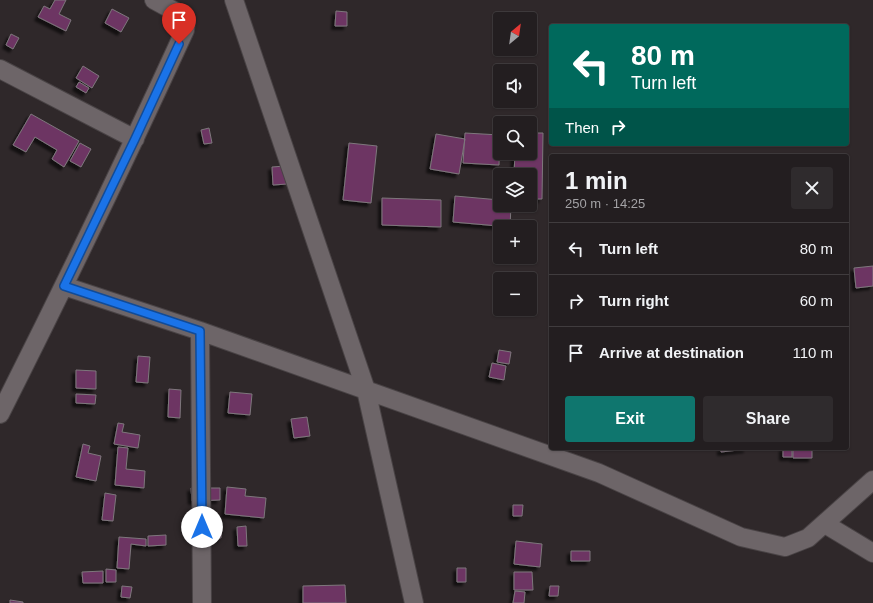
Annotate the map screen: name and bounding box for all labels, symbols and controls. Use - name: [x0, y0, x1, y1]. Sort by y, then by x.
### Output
- pin: [162, 3, 196, 44]
- icon: arrive: [168, 9, 190, 31]
- north arrow: [493, 12, 537, 56]
- map controls: [493, 12, 537, 316]
- icon: left: [565, 40, 617, 92]
- text: 80 m: [631, 40, 695, 71]
- button: sound: [493, 64, 537, 108]
- text: Turn left: [631, 73, 696, 93]
- button: search: [493, 116, 537, 160]
- icon: right: [607, 116, 629, 138]
- text: Then: [565, 119, 599, 136]
- text: 1 min: [565, 167, 628, 194]
- button: close: [791, 167, 833, 209]
- button: layers: [493, 168, 537, 212]
- text: 250 m · 14:25: [565, 196, 645, 211]
- button: +: [493, 220, 537, 264]
- icon: left: [565, 238, 587, 260]
- text: Turn left: [599, 240, 658, 257]
- text: 80 m: [800, 240, 833, 257]
- button: −: [493, 272, 537, 316]
- icon: right: [565, 290, 587, 312]
- text: Turn right: [599, 292, 669, 309]
- text: 60 m: [800, 292, 833, 309]
- icon: arrive: [565, 342, 587, 364]
- text: Arrive at destination: [599, 344, 744, 361]
- text: 110 m: [792, 344, 833, 361]
- button: Exit: [565, 396, 695, 442]
- button: Share: [703, 396, 833, 442]
- position arrow: [181, 506, 223, 548]

